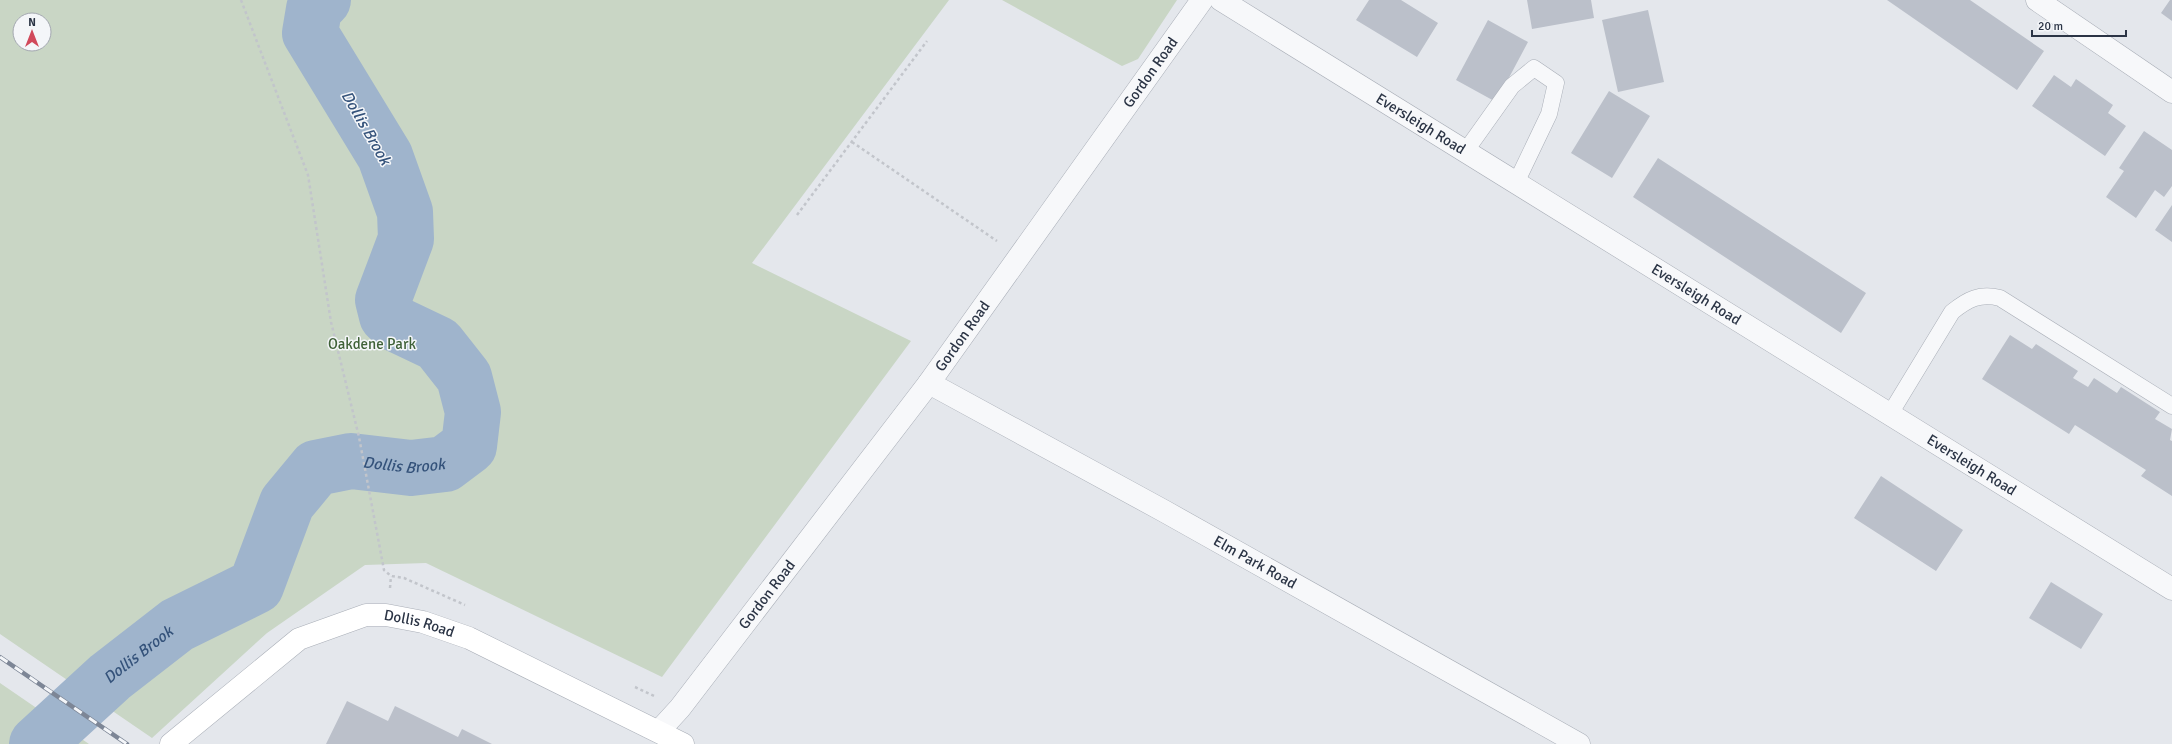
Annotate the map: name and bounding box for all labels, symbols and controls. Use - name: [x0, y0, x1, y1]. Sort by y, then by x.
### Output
- north arrow: [12, 12, 52, 52]
- scale bar: [2032, 12, 2126, 38]
- text: N: [28, 16, 36, 29]
- text: 20 m: [2038, 19, 2063, 34]
- street label: Gordon Road: [1119, 34, 1182, 111]
- water label: Dollis Brook: [337, 87, 396, 170]
- street label: Eversleigh Road: [1373, 89, 1469, 158]
- street label: Eversleigh Road: [1648, 260, 1744, 329]
- street label: Gordon Road: [931, 297, 994, 375]
- park label: Oakdene Park: [328, 335, 416, 353]
- street label: Eversleigh Road: [1924, 430, 2020, 499]
- water label: Dollis Brook: [362, 452, 448, 479]
- street label: Elm Park Road: [1210, 532, 1300, 593]
- street label: Gordon Road: [735, 556, 799, 633]
- street label: Dollis Road: [383, 606, 457, 641]
- water label: Dollis Brook: [99, 621, 179, 688]

